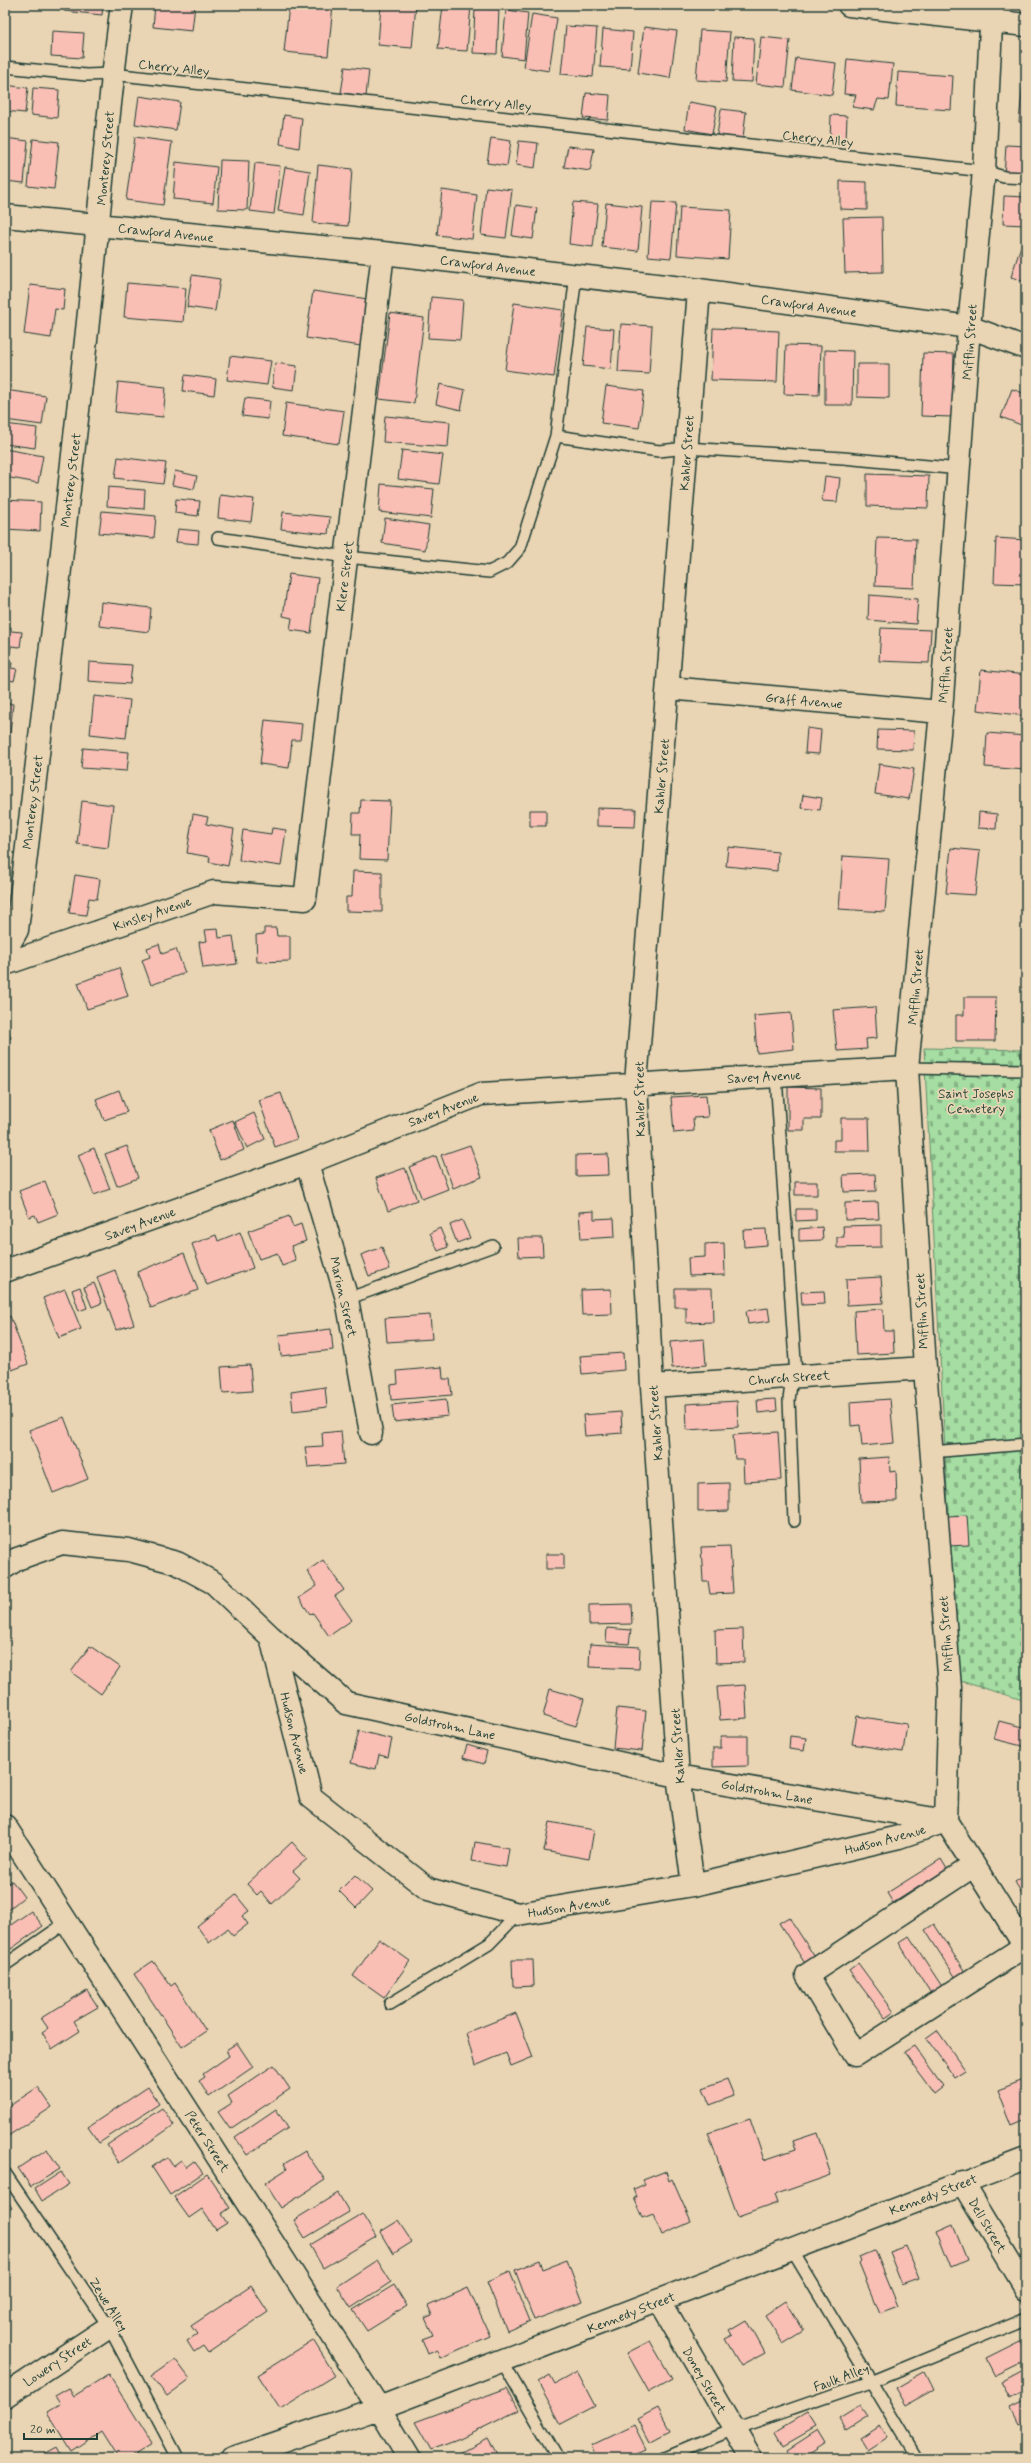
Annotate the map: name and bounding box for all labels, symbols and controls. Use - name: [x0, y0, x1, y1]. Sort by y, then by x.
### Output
- street label: Cherry Alley: [137, 56, 211, 81]
- street label: Cherry Alley: [459, 91, 533, 116]
- street label: Monterey Street: [94, 110, 119, 206]
- street label: Cherry Alley: [781, 127, 855, 152]
- street label: Crawford Avenue: [117, 220, 215, 249]
- street label: Crawford Avenue: [439, 252, 537, 283]
- street label: Crawford Avenue: [760, 291, 858, 324]
- street label: Mifflin Street: [959, 303, 982, 381]
- street label: Kahler Street: [676, 415, 699, 491]
- street label: Monterey Street: [57, 432, 86, 528]
- street label: Klere Street: [333, 539, 358, 613]
- street label: Mifflin Street: [935, 626, 958, 704]
- street label: Graff Avenue: [765, 690, 843, 713]
- street label: Kahler Street: [651, 738, 674, 814]
- street label: Monterey Street: [19, 754, 48, 850]
- street label: Kinsley Avenue: [111, 893, 194, 936]
- street label: Mifflin Street: [905, 948, 928, 1026]
- street label: Kahler Street: [631, 1061, 650, 1137]
- street label: Savey Avenue: [727, 1067, 802, 1088]
- park label: Saint Josephs Cemetery: [938, 1086, 1014, 1118]
- street label: Savey Avenue: [406, 1089, 481, 1132]
- street label: Savey Avenue: [103, 1204, 178, 1245]
- street label: Marion Street: [325, 1255, 360, 1340]
- street label: Mifflin Street: [912, 1272, 933, 1349]
- street label: Church Street: [748, 1367, 831, 1390]
- street label: Kahler Street: [645, 1385, 668, 1461]
- street label: Mifflin Street: [935, 1595, 958, 1672]
- street label: Hudson Avenue: [275, 1691, 312, 1776]
- street label: Kahler Street: [667, 1708, 690, 1784]
- street label: Goldstrohm Lane: [403, 1709, 497, 1744]
- street label: Goldstrohm Lane: [720, 1776, 814, 1809]
- street label: Hudson Avenue: [843, 1821, 928, 1859]
- street label: Hudson Avenue: [527, 1893, 612, 1922]
- street label: Peter Street: [180, 2108, 233, 2176]
- street label: Kennedy Street: [887, 2171, 980, 2220]
- street label: Dell Street: [964, 2195, 1010, 2257]
- street label: Zewe Alley: [84, 2275, 131, 2335]
- street label: Kennedy Street: [585, 2289, 678, 2338]
- street label: Lowery Street: [21, 2333, 95, 2391]
- street label: Doney Street: [678, 2344, 730, 2418]
- street label: Faulk Alley: [811, 2361, 872, 2396]
- scale bar: [24, 2415, 97, 2441]
- text: 20 m: [30, 2422, 56, 2438]

